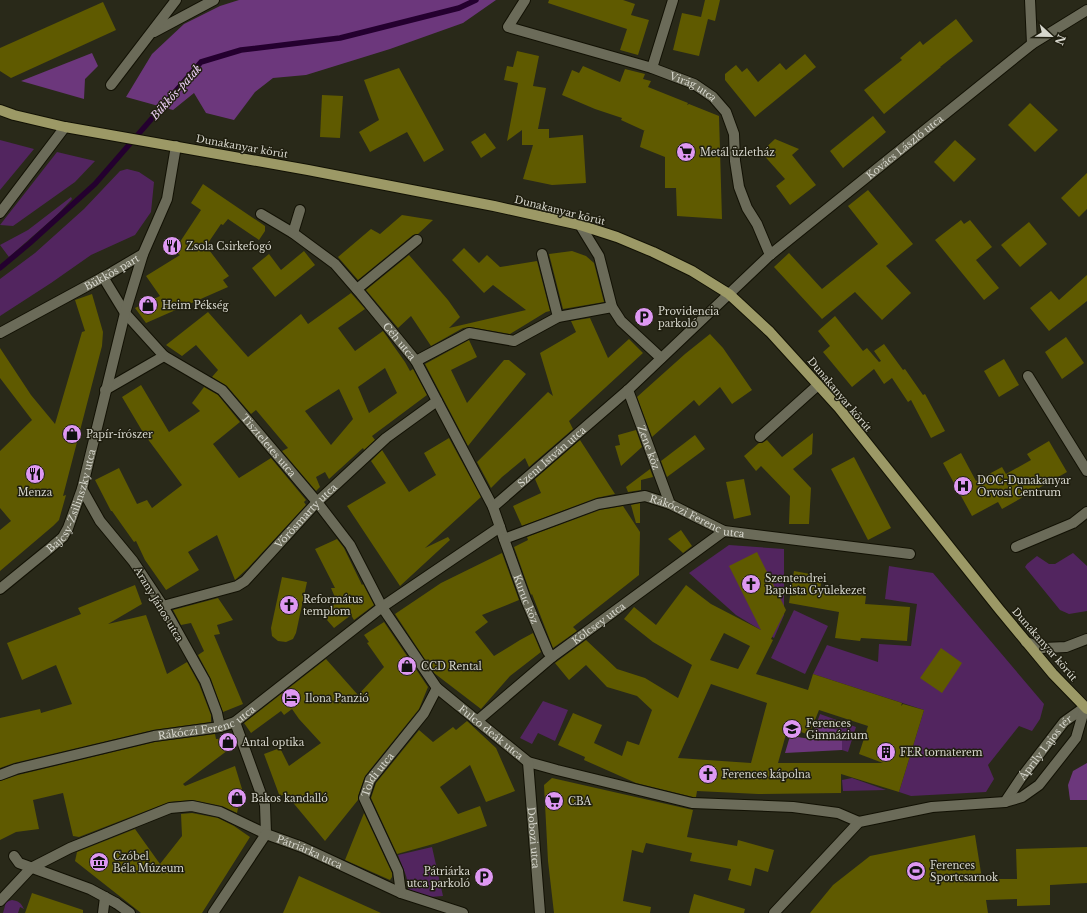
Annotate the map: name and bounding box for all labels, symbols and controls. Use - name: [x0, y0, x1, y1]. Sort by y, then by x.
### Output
- north arrow: [1031, 16, 1071, 56]
- text: N: [1052, 32, 1069, 48]
- water label: Bükkös-patak: [147, 61, 205, 123]
- street label: Virág utca: [667, 69, 720, 104]
- street label: Kovács László utca: [864, 112, 946, 182]
- street label: Dunakanyar körút: [195, 132, 289, 161]
- supermarket icon: Metál üzletház: [675, 141, 697, 163]
- place label: Metál üzletház: [700, 146, 775, 159]
- street label: Dunakanyar körút: [513, 193, 607, 228]
- restaurant icon: Zsola Csirkefogó: [161, 235, 183, 257]
- place label: Zsola Csirkefogó: [186, 240, 272, 253]
- street label: Bükkös part: [82, 252, 142, 293]
- shop icon: Heim Pékség: [137, 294, 159, 316]
- place label: Heim Pékség: [162, 299, 229, 312]
- place label: Providencia parkoló: [658, 305, 720, 330]
- parking icon: Providencia parkoló: [633, 306, 655, 328]
- street label: Céh utca: [380, 320, 419, 363]
- street label: Dunakanyar körút: [805, 354, 875, 434]
- street label: Tiszteletes utca: [238, 412, 299, 480]
- shop icon: Papír-írószer: [61, 423, 83, 445]
- street label: Szent István utca: [515, 423, 589, 490]
- street label: Zene köz: [634, 423, 663, 472]
- place label: Papír-írószer: [86, 428, 153, 441]
- street label: Bajcsy-Zsilinszky utca: [44, 447, 99, 555]
- restaurant icon: Menza: [24, 463, 46, 485]
- place label: DOC-Dunakanyar Orvosi Centrum: [977, 474, 1071, 499]
- hospital icon: DOC-Dunakanyar Orvosi Centrum: [952, 475, 974, 497]
- street label: Vörösmarty utca: [272, 481, 340, 552]
- place label: Menza: [18, 486, 53, 499]
- street label: Rákóczi Ferenc utca: [648, 492, 746, 541]
- street label: Arany János utca: [131, 564, 186, 644]
- place label: Szentendrei Baptista Gyülekezet: [765, 572, 866, 597]
- street label: Kuruc köz: [510, 573, 541, 626]
- church icon: Szentendrei Baptista Gyülekezet: [740, 573, 762, 595]
- place label: Református templom: [303, 593, 364, 618]
- church icon: Református templom: [278, 594, 300, 616]
- street label: Kölcsey utca: [569, 599, 628, 647]
- street label: Dunakanyar körút: [1009, 605, 1080, 684]
- shop icon: CCD Rental: [396, 655, 418, 677]
- place label: CCD Rental: [421, 660, 482, 673]
- hotel icon: Ilona Panzió: [280, 687, 302, 709]
- place label: Ilona Panzió: [305, 692, 369, 705]
- street label: Rákóczi Ferenc utca: [157, 702, 258, 742]
- street label: Fulco deák utca: [456, 702, 526, 763]
- street label: Áprily Lajos tér: [1015, 712, 1075, 783]
- place label: Ferences Gimnázium: [806, 717, 868, 742]
- school or university icon: Ferences Gimnázium: [781, 718, 803, 740]
- shop icon: Antal optika: [217, 731, 239, 753]
- place label: Antal optika: [241, 736, 305, 749]
- building icon: FER tornaterem: [875, 741, 897, 763]
- place label: FER tornaterem: [900, 746, 983, 759]
- street label: Toldi utca: [359, 750, 397, 799]
- church icon: Ferences kápolna: [697, 763, 719, 785]
- place label: Ferences kápolna: [722, 768, 811, 781]
- shop icon: Bakos kandalló: [226, 787, 248, 809]
- supermarket icon: CBA: [543, 790, 565, 812]
- place label: Bakos kandalló: [251, 792, 328, 805]
- place label: CBA: [568, 795, 592, 808]
- street label: Dobozi utca: [525, 807, 542, 870]
- street label: Pátriárka utca: [275, 832, 345, 872]
- place label: Czóbel Béla Múzeum: [113, 850, 184, 875]
- museum icon: Czóbel Béla Múzeum: [88, 851, 110, 873]
- place label: Ferences Sportcsarnok: [930, 859, 999, 884]
- sports icon: Ferences Sportcsarnok: [905, 860, 927, 882]
- place label: Pátriárka utca parkoló: [407, 865, 470, 890]
- parking icon: Pátriárka utca parkoló: [473, 866, 495, 888]

